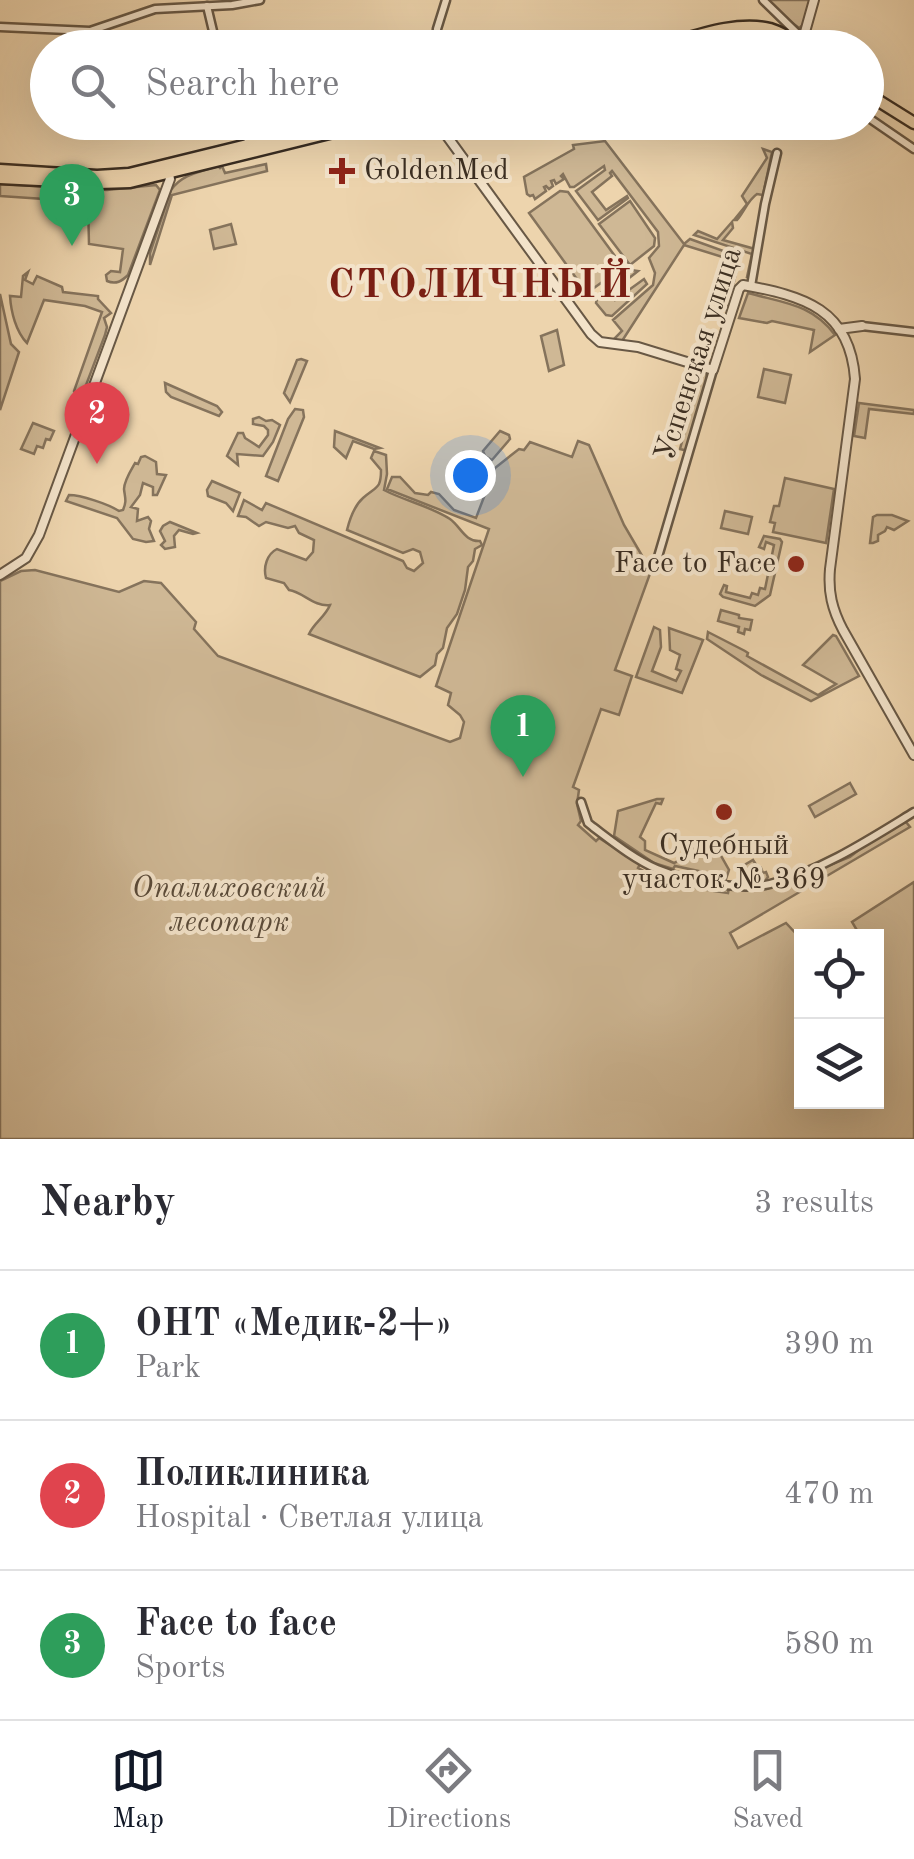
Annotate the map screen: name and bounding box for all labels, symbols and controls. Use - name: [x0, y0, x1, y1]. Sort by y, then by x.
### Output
- search box: [30, 30, 884, 140]
- icon: search: [65, 58, 120, 113]
- text: Search here: [145, 66, 340, 104]
- place label: GoldenMed: [364, 156, 509, 186]
- marker: GoldenMed: [329, 158, 355, 184]
- pin: 3: [40, 164, 104, 246]
- street label: Успенская улица: [650, 243, 748, 465]
- district label: СТОЛИЧНЫЙ: [328, 258, 634, 307]
- pin: 2: [64, 382, 130, 464]
- your location: [445, 450, 496, 501]
- place label: Face to Face: [614, 549, 776, 579]
- marker: Face to Face: [785, 553, 807, 575]
- pin: 1: [490, 694, 556, 777]
- marker: Судебный участок № 369: [713, 801, 735, 823]
- place label: Судебный участок № 369: [622, 831, 826, 895]
- park label: Опалиховский лесопарк: [132, 874, 326, 938]
- map controls: [794, 929, 884, 1109]
- button: locate: [794, 929, 884, 1019]
- button: layers: [794, 1019, 884, 1109]
- text: Nearby: [40, 1183, 176, 1225]
- text: 3 results: [754, 1188, 874, 1220]
- text: ОНТ «Медик-2+»: [135, 1306, 453, 1344]
- text: 1: [63, 1329, 82, 1361]
- text: 390 m: [784, 1329, 874, 1361]
- text: Park: [135, 1353, 201, 1385]
- text: Поликлиника: [135, 1456, 370, 1494]
- text: 2: [63, 1479, 82, 1511]
- text: 470 m: [784, 1479, 874, 1511]
- text: Hospital · Светлая улица: [135, 1503, 483, 1535]
- text: Face to face: [135, 1606, 337, 1644]
- text: 3: [63, 1629, 82, 1661]
- text: 580 m: [784, 1629, 874, 1661]
- text: Sports: [135, 1653, 226, 1685]
- tab: Map: [111, 1743, 166, 1838]
- tab: Directions: [387, 1743, 511, 1838]
- tab: Saved: [732, 1743, 803, 1838]

